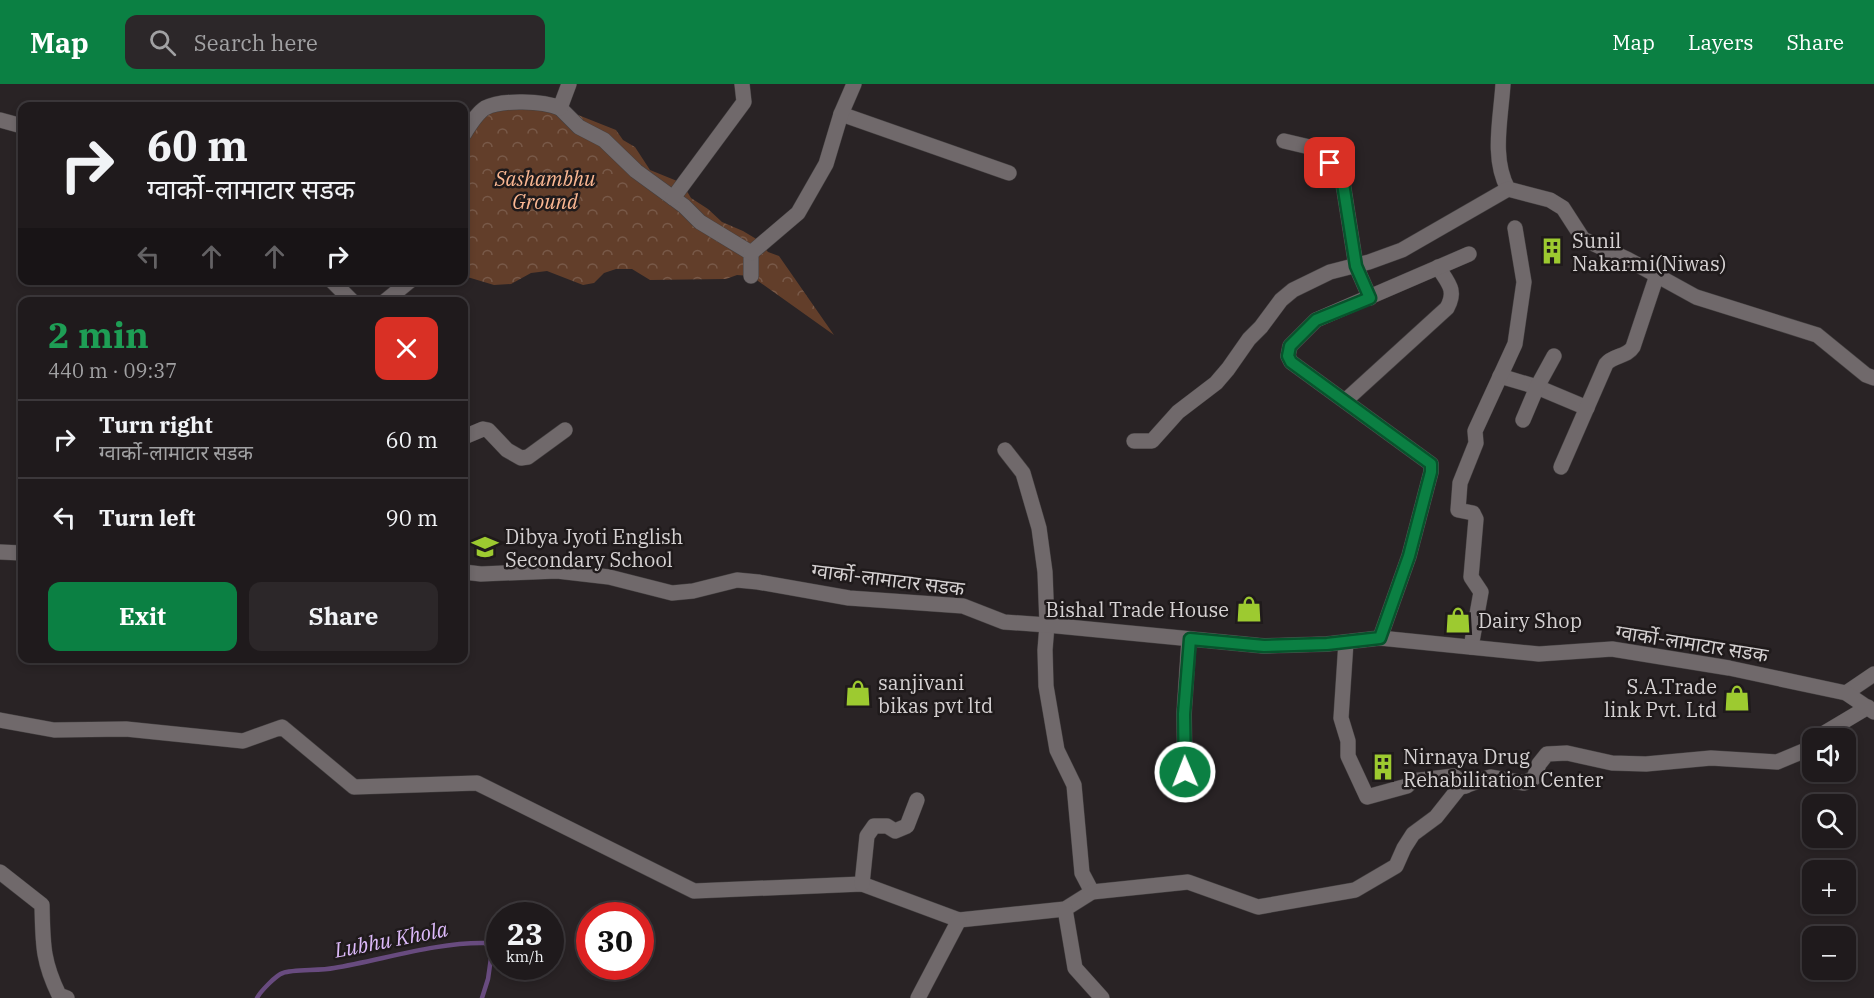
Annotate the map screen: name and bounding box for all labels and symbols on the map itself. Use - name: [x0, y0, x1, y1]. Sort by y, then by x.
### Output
- pin: [1304, 137, 1355, 188]
- park label: Sashambhu Ground: [494, 165, 596, 215]
- place label: Sunil Nakarmi(Niwas): [1572, 227, 1726, 277]
- building icon: Sunil Nakarmi(Niwas): [1537, 236, 1567, 266]
- place label: Dibya Jyoti English Secondary School: [505, 523, 683, 573]
- school or university icon: Dibya Jyoti English Secondary School: [470, 532, 500, 562]
- street label: ग्वार्को-लामाटार सडक: [810, 556, 967, 602]
- shop icon: Bishal Trade House: [1234, 594, 1264, 624]
- place label: Bishal Trade House: [1046, 596, 1229, 623]
- shop icon: Dairy Shop: [1443, 605, 1473, 635]
- place label: Dairy Shop: [1478, 607, 1582, 634]
- street label: ग्वार्को-लामाटार सडक: [1614, 618, 1771, 668]
- place label: sanjivani bikas pvt ltd: [878, 669, 993, 719]
- place label: S.A.Trade link Pvt. Ltd: [1604, 673, 1717, 723]
- shop icon: sanjivani bikas pvt ltd: [843, 678, 873, 708]
- shop icon: S.A.Trade link Pvt. Ltd: [1722, 683, 1752, 713]
- position arrow: [1153, 740, 1217, 804]
- place label: Nirnaya Drug Rehabilitation Center: [1403, 743, 1604, 793]
- building icon: Nirnaya Drug Rehabilitation Center: [1368, 752, 1398, 782]
- speed limit sign: 30: [576, 902, 654, 980]
- water label: Lubhu Khola: [331, 914, 451, 964]

